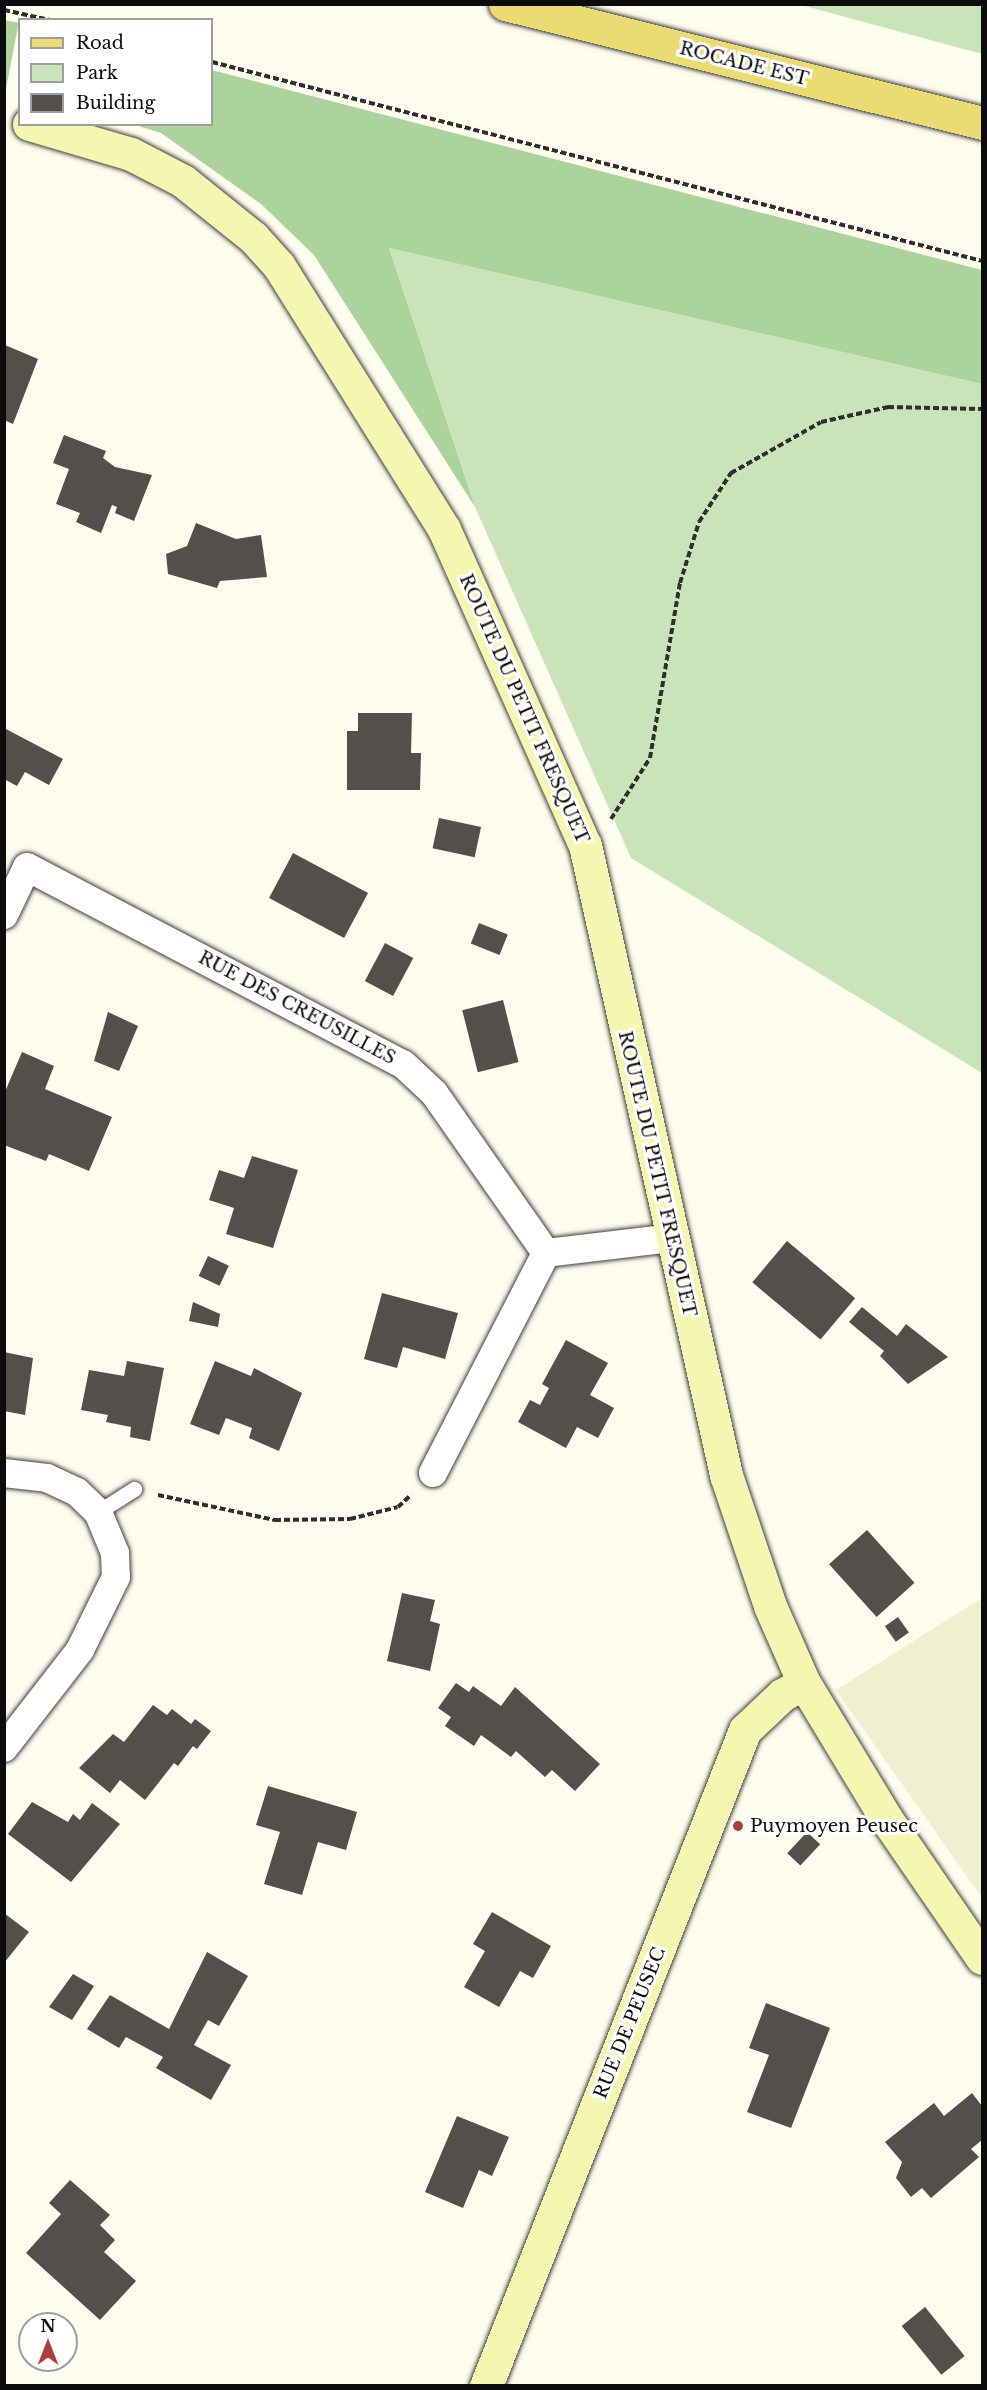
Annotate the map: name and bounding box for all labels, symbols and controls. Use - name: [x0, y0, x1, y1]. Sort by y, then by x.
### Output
- legend: [18, 18, 213, 126]
- text: Road: [76, 32, 124, 54]
- street label: ROCADE EST: [677, 38, 811, 90]
- text: Park: [76, 62, 118, 84]
- text: Building: [76, 92, 155, 114]
- street label: ROUTE DU PETIT FRESQUET: [455, 571, 593, 847]
- street label: RUE DES CREUSILLES: [195, 947, 399, 1069]
- street label: ROUTE DU PETIT FRESQUET: [614, 1029, 700, 1319]
- place label: Puymoyen Peusec: [750, 1815, 918, 1837]
- marker: Puymoyen Peusec: [731, 1819, 745, 1833]
- street label: RUE DE PEUSEC: [590, 1944, 670, 2102]
- north arrow: [18, 2312, 78, 2372]
- text: N: [40, 2316, 56, 2336]

